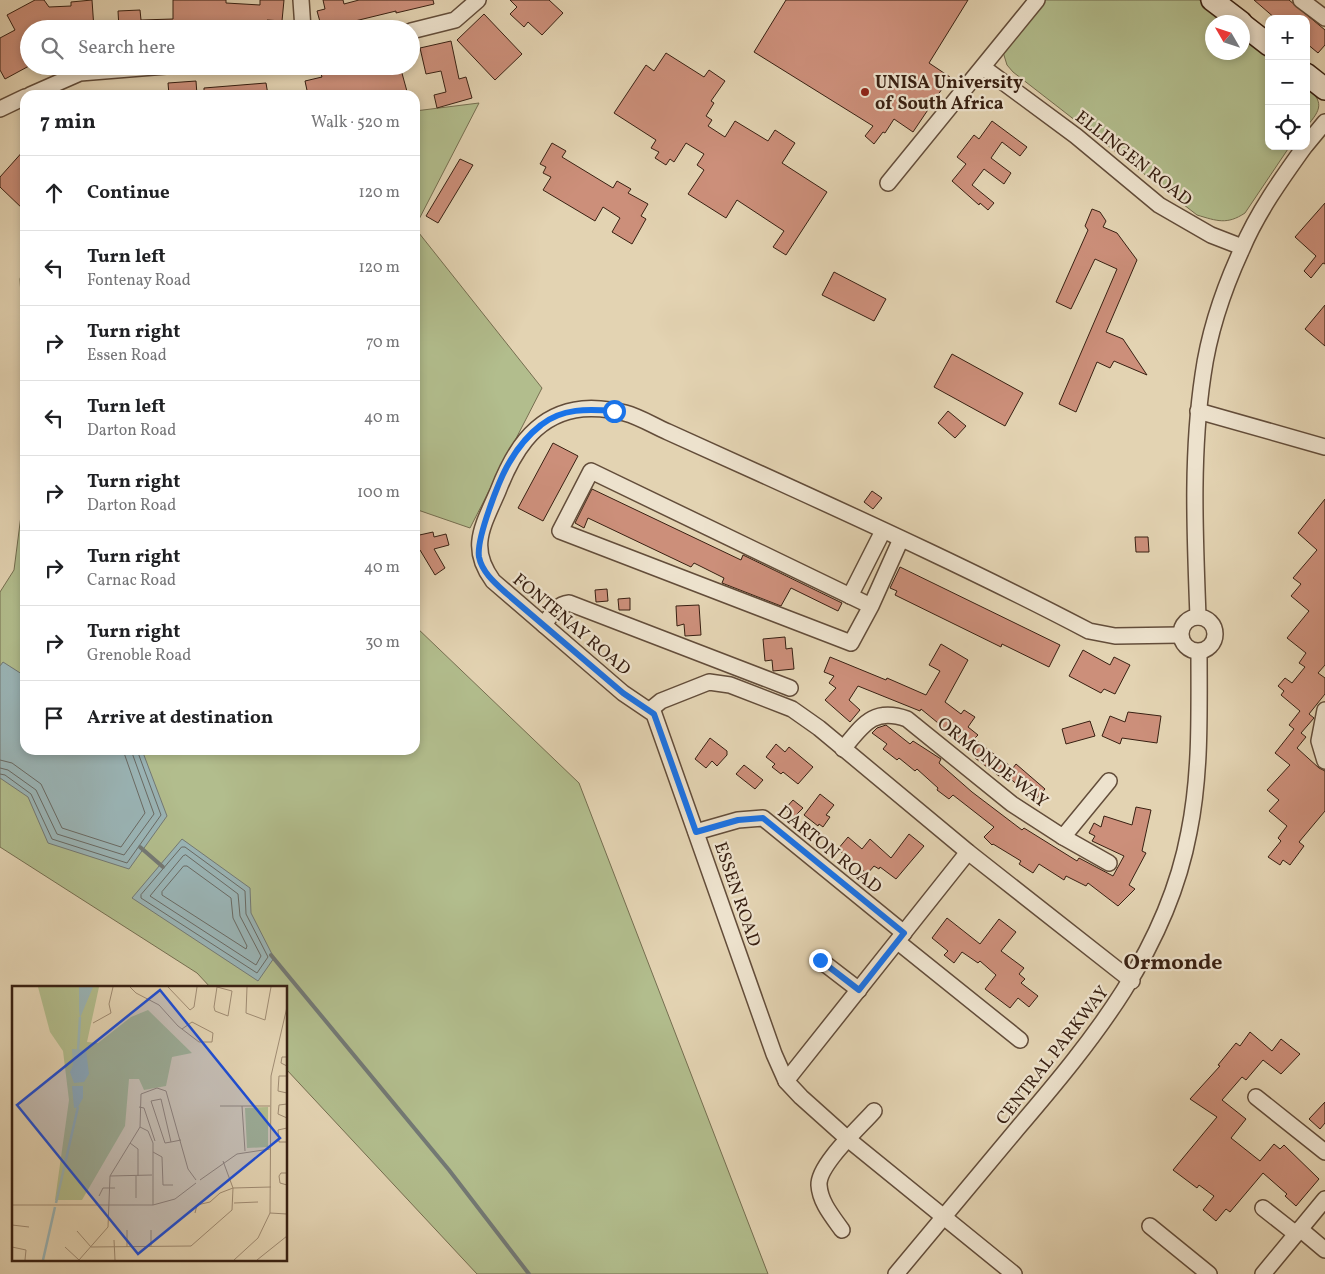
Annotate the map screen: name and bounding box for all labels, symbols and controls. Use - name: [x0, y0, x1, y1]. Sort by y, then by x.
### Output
- north arrow: [1205, 15, 1250, 60]
- map controls: [1265, 15, 1310, 150]
- button: +: [1265, 15, 1310, 60]
- search box: [20, 20, 420, 75]
- icon: search: [38, 34, 66, 62]
- text: Search here: [78, 35, 175, 61]
- button: −: [1265, 60, 1310, 105]
- place label: UNISA University of South Africa: [875, 71, 1023, 117]
- marker: UNISA University of South Africa: [859, 86, 871, 98]
- street label: ELLINGEN ROAD: [1069, 105, 1197, 213]
- button: locate: [1265, 105, 1310, 150]
- text: 7 min: [40, 108, 96, 137]
- text: Walk · 520 m: [311, 112, 400, 134]
- icon: ahead: [40, 179, 68, 207]
- text: Continue: [87, 180, 170, 206]
- text: 120 m: [358, 182, 400, 204]
- text: Turn left: [87, 244, 166, 270]
- icon: left: [40, 254, 68, 282]
- text: 120 m: [358, 257, 400, 279]
- text: Fontenay Road: [87, 270, 191, 292]
- text: Turn right: [87, 319, 180, 345]
- icon: right: [40, 329, 68, 357]
- text: 70 m: [366, 332, 400, 354]
- text: Essen Road: [87, 345, 167, 367]
- text: Turn left: [87, 394, 166, 420]
- route start: [603, 400, 626, 423]
- icon: left: [40, 404, 68, 432]
- text: 40 m: [364, 407, 400, 429]
- text: Darton Road: [87, 420, 176, 442]
- text: Turn right: [87, 469, 180, 495]
- icon: right: [40, 479, 68, 507]
- text: 100 m: [357, 482, 400, 504]
- text: Darton Road: [87, 495, 176, 517]
- text: Turn right: [87, 544, 180, 570]
- icon: right: [40, 554, 68, 582]
- text: 40 m: [364, 557, 400, 579]
- street label: FONTENAY ROAD: [507, 568, 635, 682]
- text: Carnac Road: [87, 570, 176, 592]
- text: Turn right: [87, 619, 180, 645]
- icon: right: [40, 629, 68, 657]
- text: 30 m: [365, 632, 400, 654]
- text: Grenoble Road: [87, 645, 191, 667]
- icon: arrive: [40, 704, 68, 732]
- text: Arrive at destination: [87, 705, 273, 731]
- street label: ORMONDE WAY: [931, 712, 1053, 814]
- street label: DARTON ROAD: [771, 800, 887, 900]
- street label: ESSEN ROAD: [707, 839, 766, 950]
- district label: Ormonde: [1123, 948, 1223, 979]
- route end: [809, 949, 832, 972]
- street label: CENTRAL PARKWAY: [991, 981, 1115, 1131]
- inset map: [12, 986, 288, 1262]

